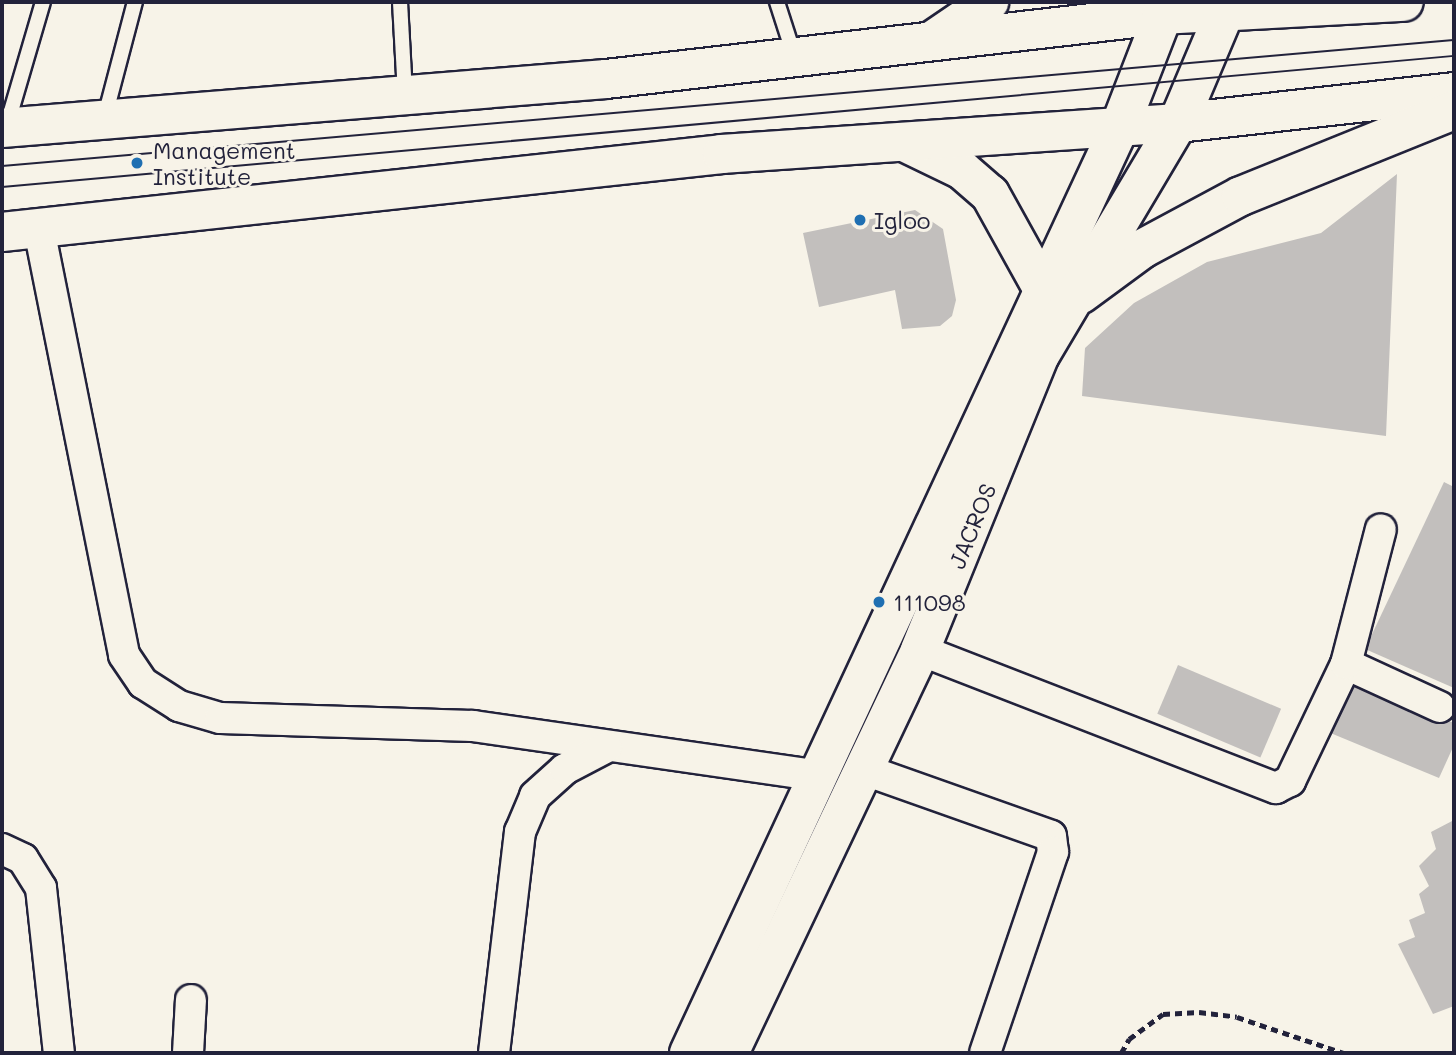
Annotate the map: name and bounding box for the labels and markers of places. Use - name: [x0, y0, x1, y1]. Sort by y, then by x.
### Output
- place label: Management Institute: [153, 136, 296, 190]
- marker: Management Institute: [127, 153, 147, 173]
- place label: Igloo: [874, 206, 930, 234]
- marker: Igloo: [852, 212, 868, 228]
- place label: 111098: [893, 588, 966, 616]
- marker: 111098: [871, 594, 887, 610]

